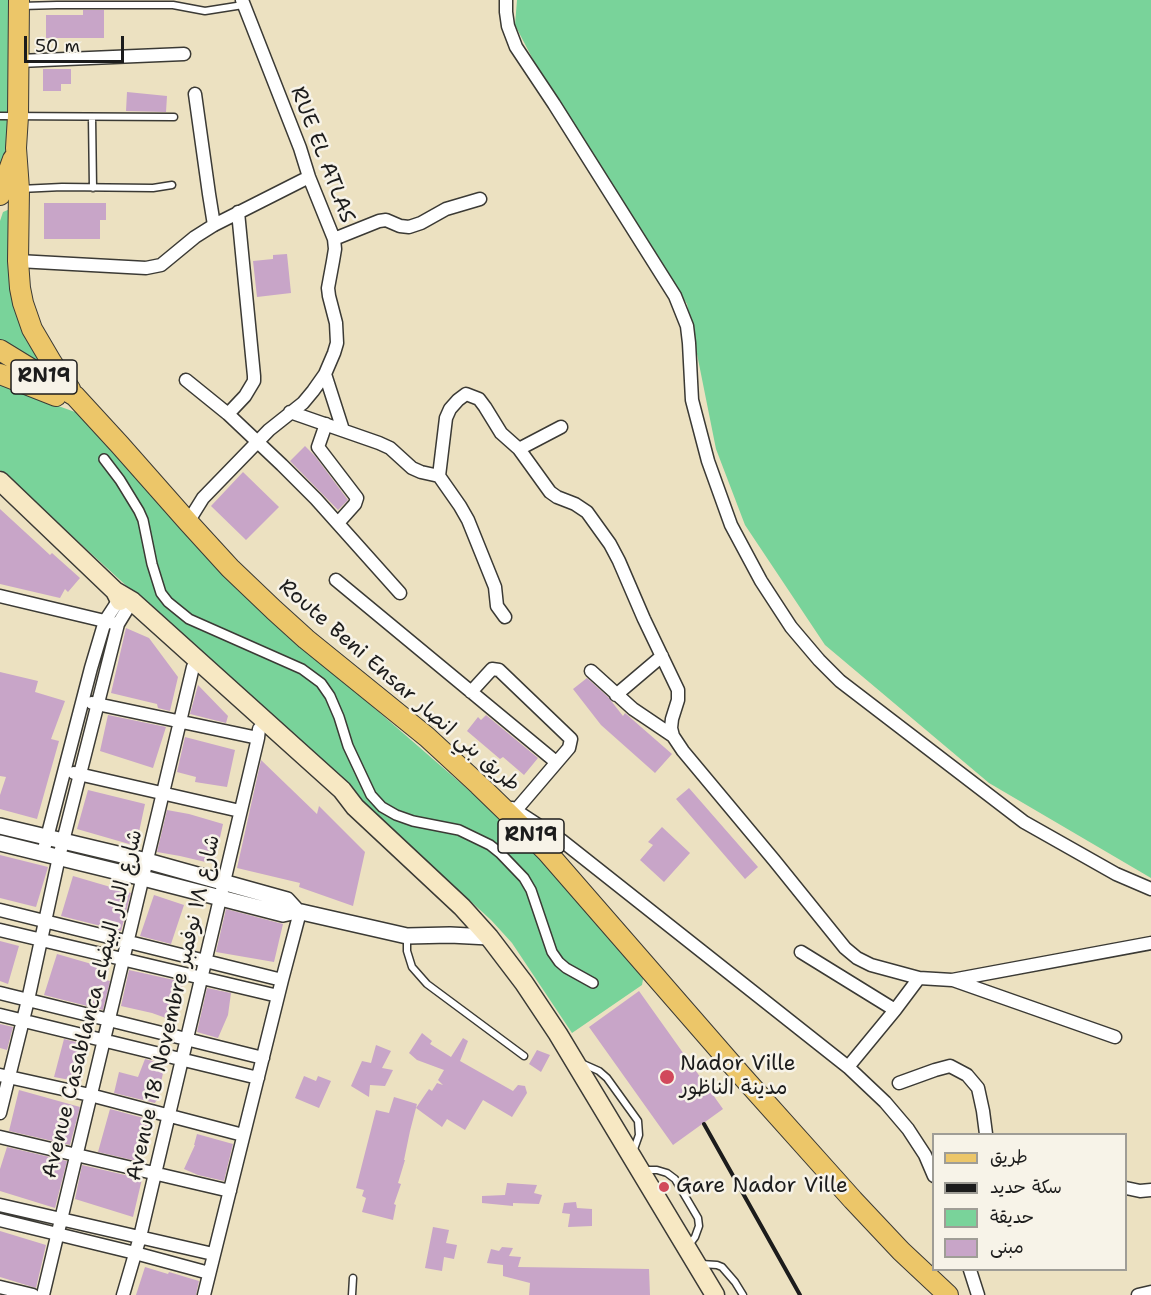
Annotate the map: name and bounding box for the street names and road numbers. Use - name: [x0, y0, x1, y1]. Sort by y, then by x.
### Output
- street label: RUE EL ATLAS: [284, 83, 360, 227]
- road number: RN19: [11, 360, 77, 394]
- street label: Route Beni Ensar طريق بني انصار: [273, 574, 525, 798]
- road number: RN19: [498, 819, 564, 853]
- street label: Avenue Casablanca شارع الدار البيضاء: [37, 827, 149, 1181]
- street label: Avenue 18 Novembre شارع ١٨ نوفمبر: [122, 833, 226, 1183]

